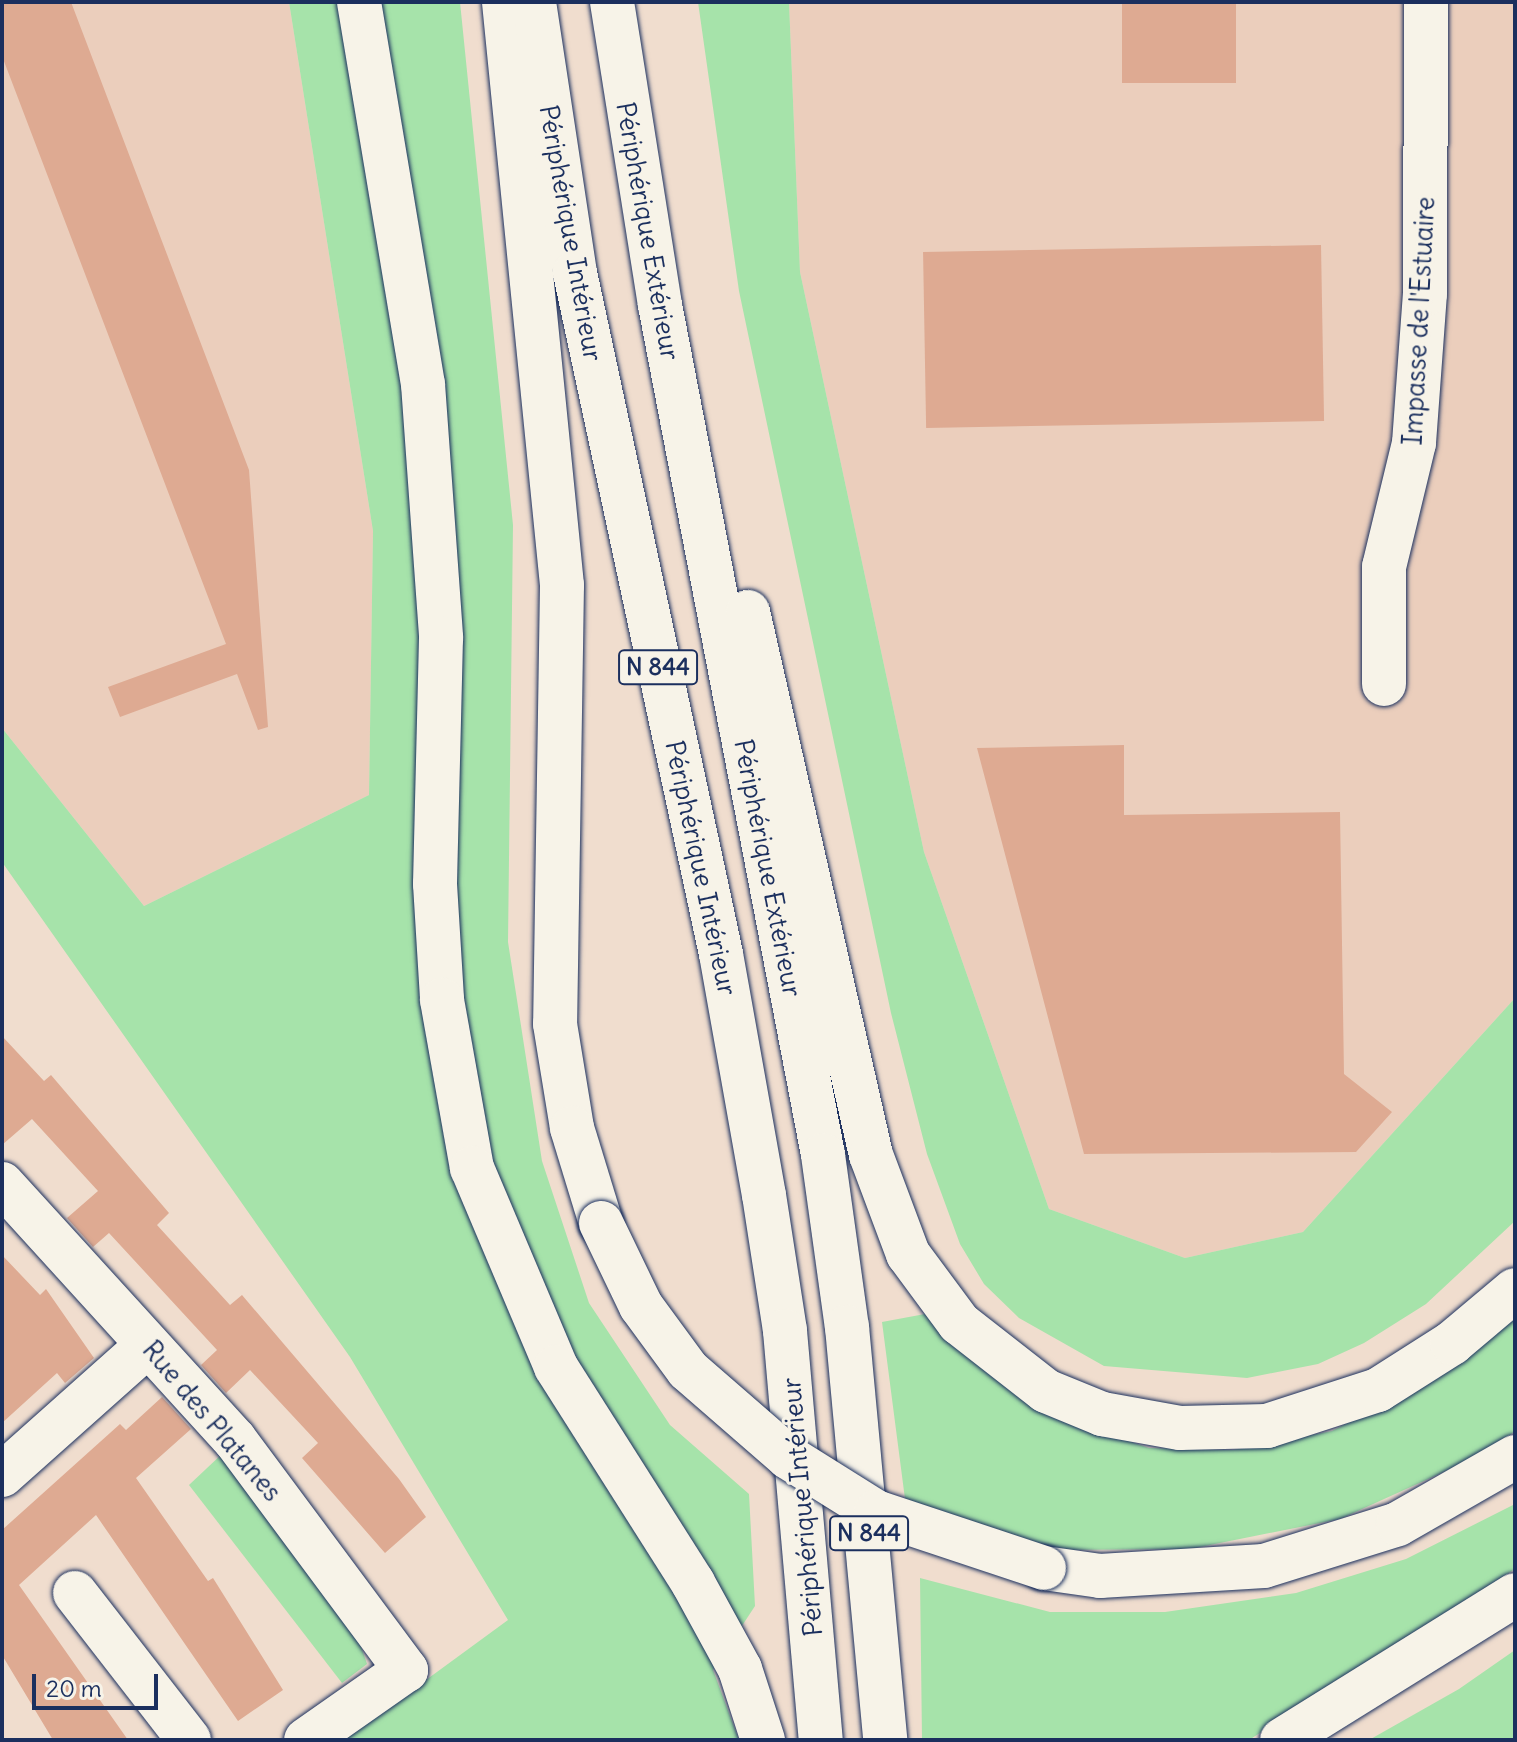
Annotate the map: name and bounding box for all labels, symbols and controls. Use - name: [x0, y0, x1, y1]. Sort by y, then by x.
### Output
- street label: Périphérique Extérieur: [610, 99, 686, 363]
- street label: Périphérique Intérieur: [533, 102, 609, 364]
- street label: Impasse de l'Estuaire: [1397, 196, 1441, 446]
- road number: N 844: [618, 647, 698, 687]
- street label: Périphérique Extérieur: [728, 737, 808, 999]
- street label: Périphérique Intérieur: [659, 738, 743, 998]
- street label: Rue des Platanes: [136, 1335, 288, 1507]
- street label: Périphérique Intérieur: [775, 1376, 829, 1638]
- road number: N 844: [829, 1513, 909, 1553]
- scale bar: [36, 1658, 162, 1708]
- text: 20 m: [46, 1673, 102, 1703]

